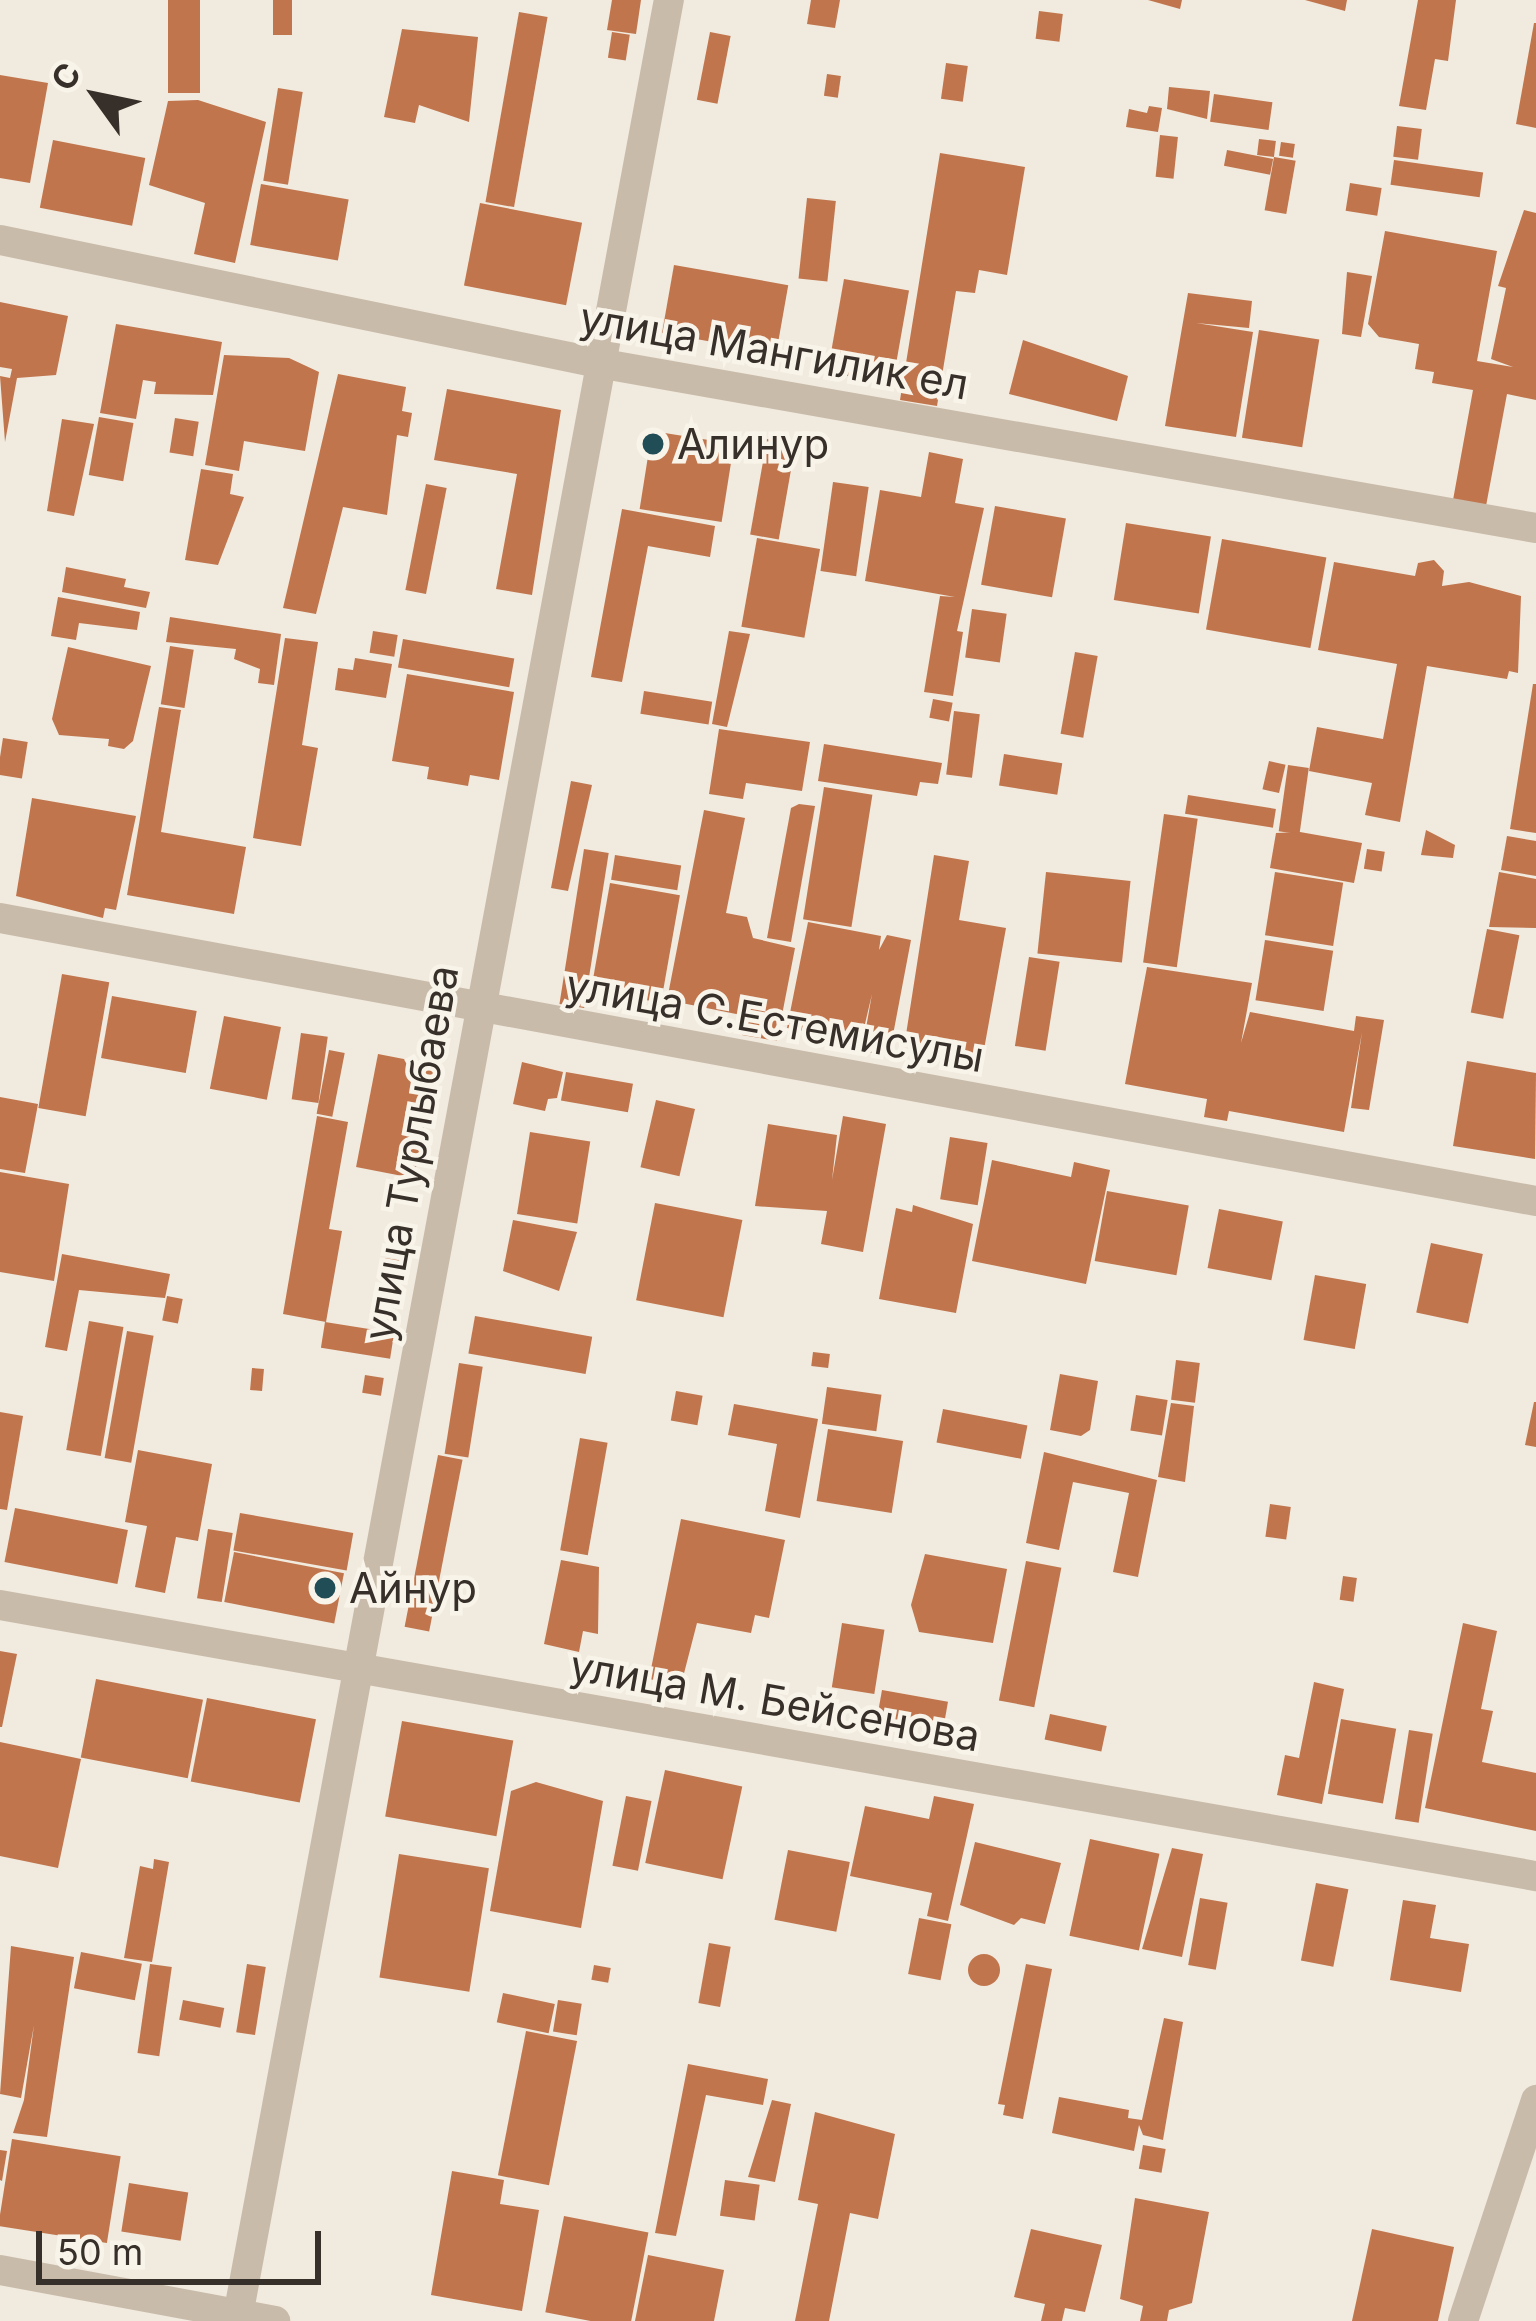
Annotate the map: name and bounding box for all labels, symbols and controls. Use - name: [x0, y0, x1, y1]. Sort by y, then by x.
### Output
- north arrow: [36, 36, 156, 156]
- text: С: [42, 55, 89, 98]
- street label: улица Мангилик ел: [576, 292, 972, 410]
- place label: Алинур: [677, 419, 829, 469]
- marker: Алинур: [640, 431, 666, 457]
- street label: улица С.Естемисулы: [562, 959, 988, 1083]
- street label: улица Турлыбаева: [353, 961, 469, 1345]
- place label: Айнур: [349, 1563, 477, 1613]
- marker: Айнур: [312, 1575, 338, 1601]
- street label: улица М. Бейсенова: [566, 1640, 984, 1762]
- scale bar: [42, 2207, 327, 2281]
- text: 50 m: [57, 2230, 143, 2274]

